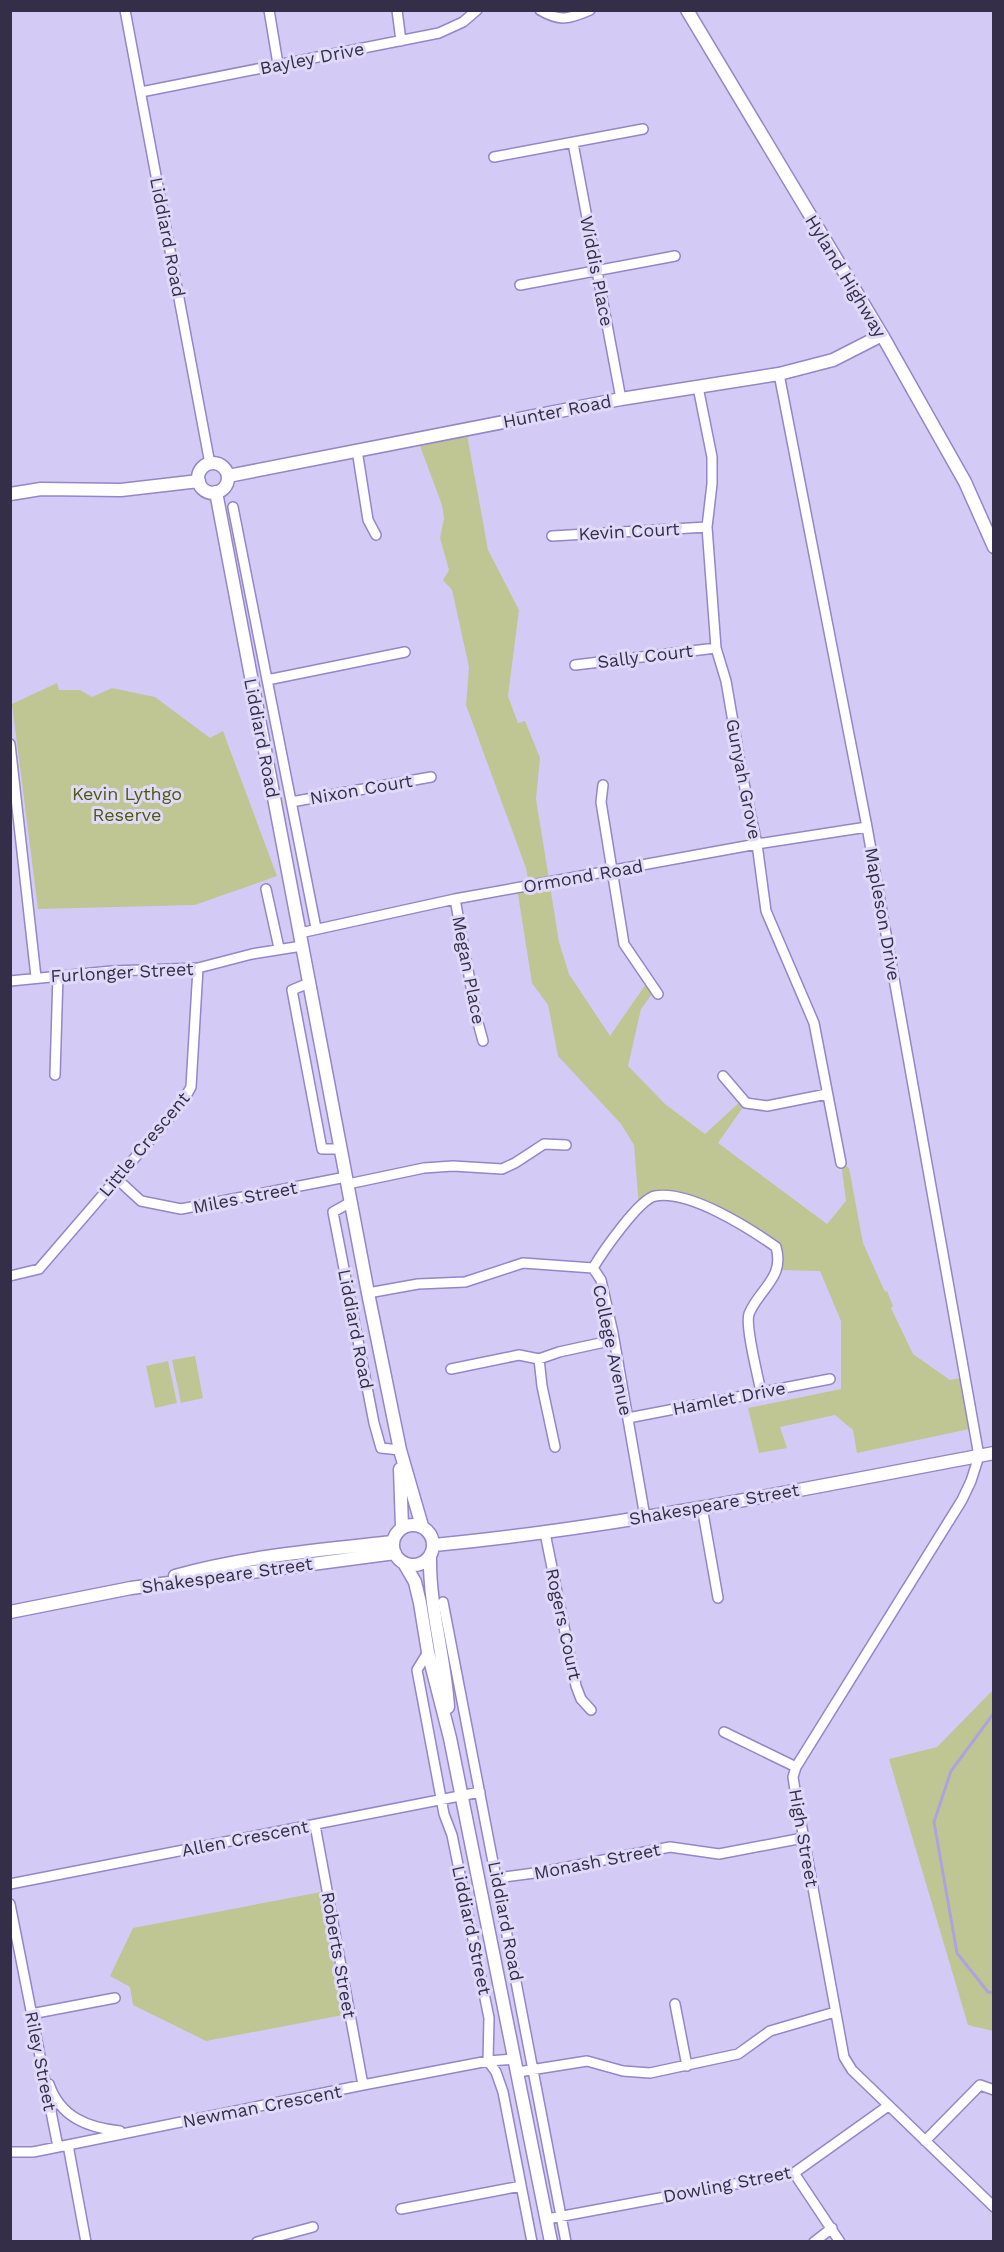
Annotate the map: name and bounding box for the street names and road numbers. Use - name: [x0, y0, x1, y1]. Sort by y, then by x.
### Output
- street label: Bayley Drive: [258, 38, 366, 78]
- street label: Liddiard Road: [146, 175, 190, 299]
- street label: Hyland Highway: [801, 211, 891, 342]
- street label: Widdis Place: [576, 214, 618, 328]
- street label: Hunter Road: [501, 390, 613, 432]
- street label: Kevin Court: [578, 518, 681, 544]
- street label: Sally Court: [596, 640, 694, 672]
- street label: Liddiard Road: [240, 676, 284, 800]
- street label: Gunyah Grove: [722, 717, 766, 841]
- street label: Nixon Court: [308, 770, 414, 808]
- street label: Mapleson Drive: [861, 846, 905, 982]
- street label: Ormond Road: [522, 855, 644, 897]
- street label: Megan Place: [448, 914, 490, 1026]
- street label: Furlonger Street: [50, 958, 195, 986]
- street label: Little Crescent: [94, 1087, 194, 1200]
- street label: Miles Street: [191, 1177, 299, 1217]
- street label: Liddiard Road: [334, 1267, 378, 1391]
- street label: College Avenue: [589, 1282, 637, 1418]
- street label: Hamlet Drive: [671, 1377, 787, 1419]
- street label: Shakespeare Street: [627, 1479, 801, 1529]
- street label: Shakespeare Street: [140, 1553, 314, 1597]
- street label: Rogers Court: [542, 1566, 586, 1682]
- street label: High Street: [785, 1787, 823, 1889]
- street label: Allen Crescent: [180, 1815, 311, 1861]
- street label: Monash Street: [532, 1838, 662, 1884]
- street label: Liddiard Road: [484, 1859, 528, 1983]
- street label: Liddiard Street: [448, 1863, 496, 1997]
- street label: Roberts Street: [318, 1890, 361, 2020]
- street label: Riley Street: [21, 2009, 61, 2113]
- street label: Newman Crescent: [181, 2080, 344, 2132]
- street label: Dowling Street: [661, 2161, 793, 2207]

